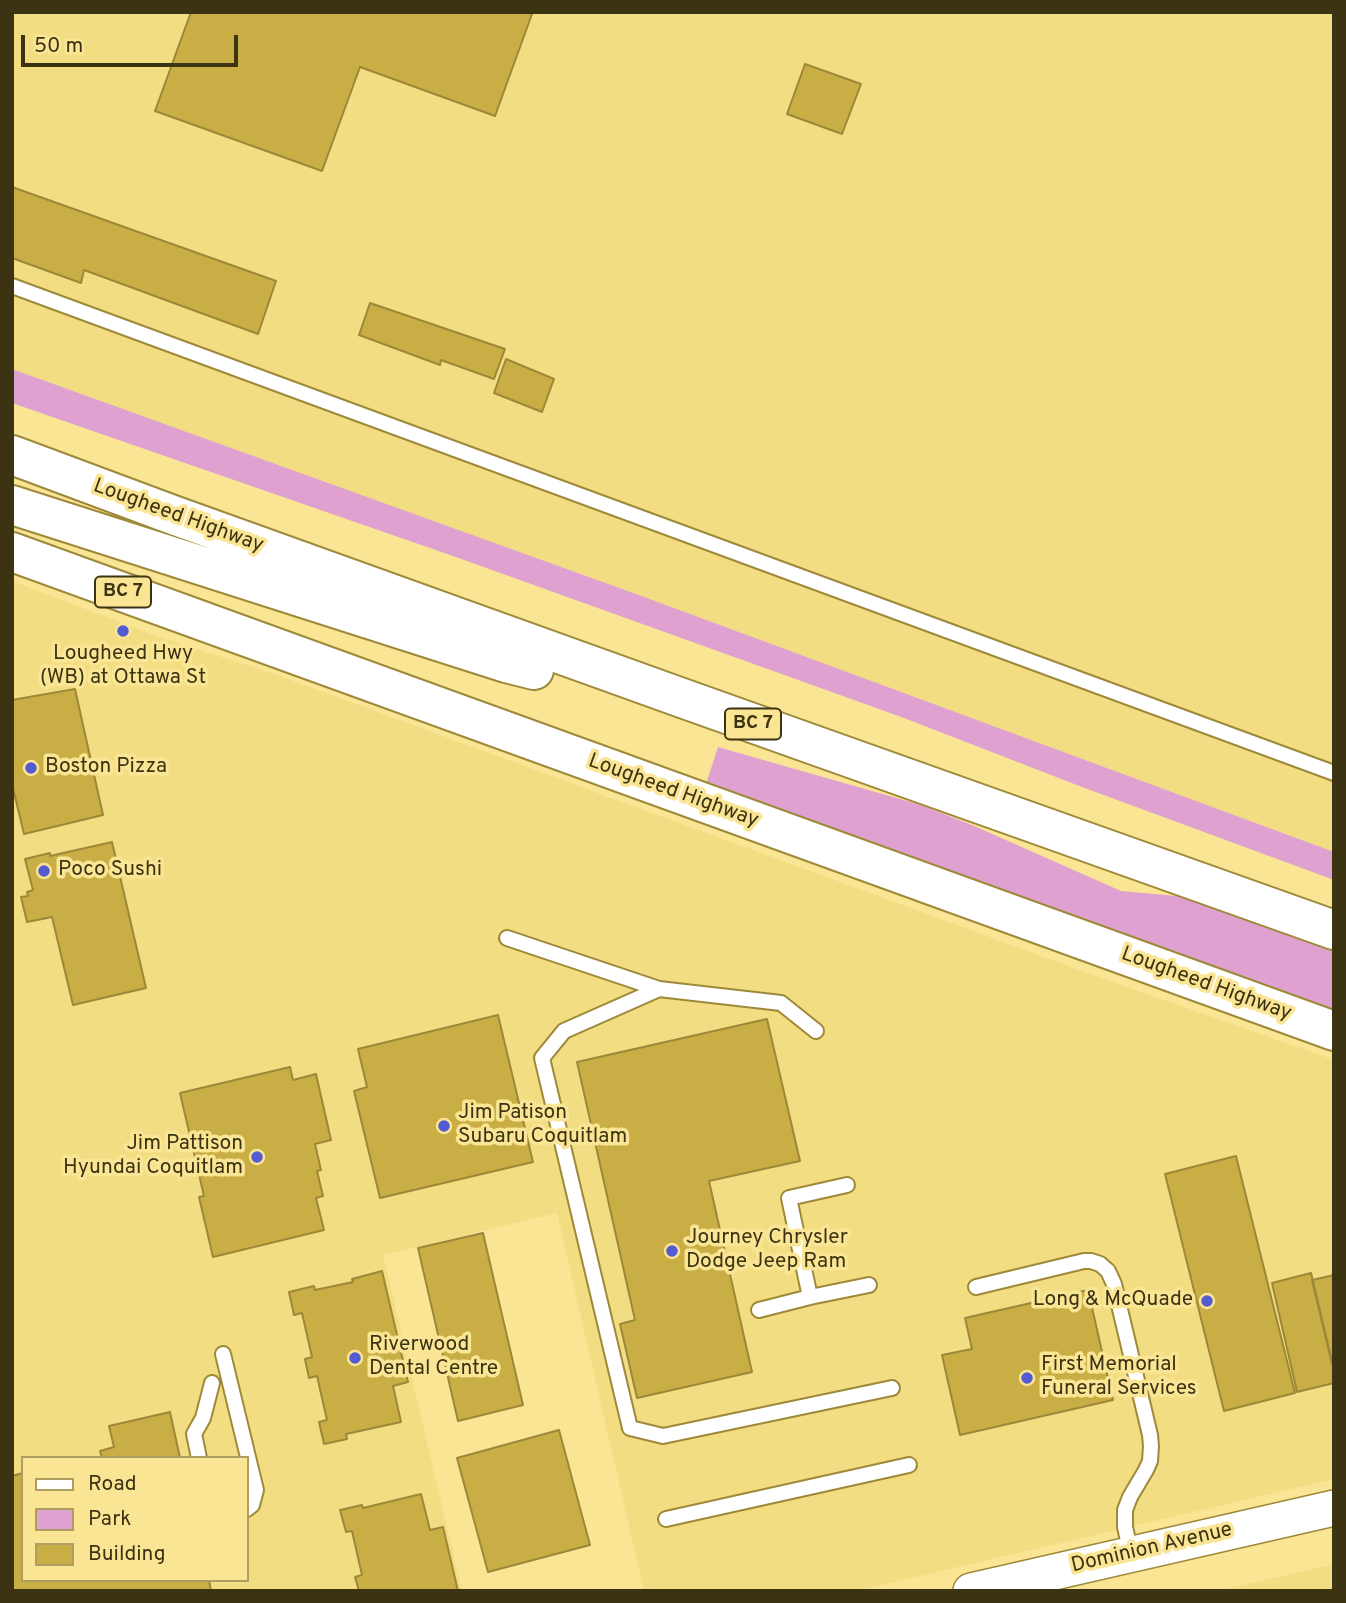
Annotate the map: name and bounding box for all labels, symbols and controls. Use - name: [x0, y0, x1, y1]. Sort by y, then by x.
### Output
- scale bar: [24, 21, 242, 65]
- text: 50 m: [34, 33, 83, 60]
- street label: Lougheed Highway: [89, 474, 267, 560]
- road number: BC 7: [95, 576, 151, 608]
- marker: Lougheed Hwy (WB) at Ottawa St: [115, 623, 131, 639]
- place label: Lougheed Hwy (WB) at Ottawa St: [40, 642, 206, 692]
- road number: BC 7: [725, 708, 781, 740]
- street label: Lougheed Highway: [584, 749, 762, 835]
- place label: Boston Pizza: [45, 755, 167, 781]
- marker: Boston Pizza: [23, 760, 39, 776]
- place label: Poco Sushi: [58, 858, 162, 884]
- marker: Poco Sushi: [36, 863, 52, 879]
- street label: Lougheed Highway: [1117, 942, 1295, 1028]
- place label: Jim Patison Subaru Coquitlam: [458, 1101, 627, 1151]
- marker: Jim Patison Subaru Coquitlam: [436, 1118, 452, 1134]
- place label: Jim Pattison Hyundai Coquitlam: [63, 1132, 243, 1182]
- marker: Jim Pattison Hyundai Coquitlam: [249, 1149, 265, 1165]
- place label: Journey Chrysler Dodge Jeep Ram: [686, 1226, 848, 1276]
- marker: Journey Chrysler Dodge Jeep Ram: [664, 1243, 680, 1259]
- place label: Long & McQuade: [1033, 1288, 1193, 1314]
- marker: Long & McQuade: [1199, 1293, 1215, 1309]
- place label: Riverwood Dental Centre: [369, 1333, 498, 1383]
- marker: Riverwood Dental Centre: [347, 1350, 363, 1366]
- place label: First Memorial Funeral Services: [1041, 1353, 1197, 1403]
- marker: First Memorial Funeral Services: [1019, 1370, 1035, 1386]
- legend: [21, 1456, 248, 1582]
- text: Road: [88, 1471, 137, 1498]
- text: Park: [88, 1506, 131, 1533]
- street label: Dominion Avenue: [1069, 1518, 1235, 1580]
- text: Building: [88, 1541, 166, 1568]

